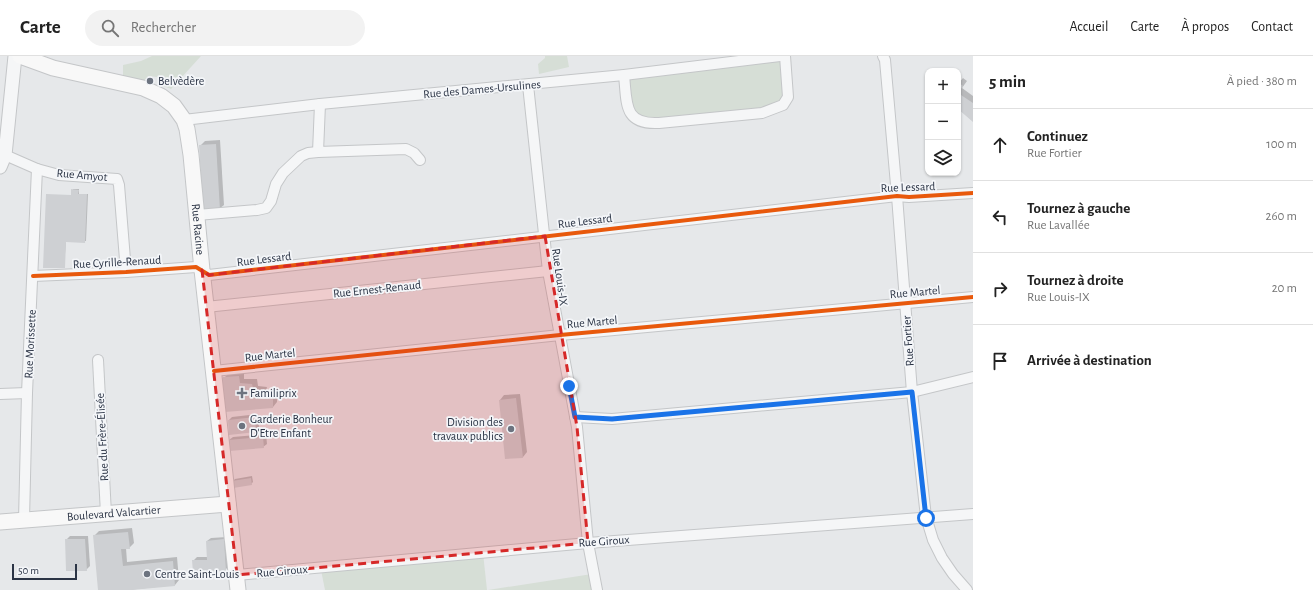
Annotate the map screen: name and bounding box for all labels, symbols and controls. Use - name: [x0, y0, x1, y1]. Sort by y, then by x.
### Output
- search box: [85, 10, 365, 46]
- icon: search: [99, 17, 121, 39]
- text: Carte: [20, 18, 61, 37]
- text: Rechercher: [131, 20, 196, 35]
- text: Accueil: [1069, 20, 1108, 34]
- text: Carte: [1130, 20, 1159, 34]
- text: À propos: [1181, 20, 1229, 34]
- text: Contact: [1251, 20, 1293, 34]
- map controls: [925, 68, 961, 176]
- button: +: [925, 68, 961, 104]
- text: 5 min: [989, 73, 1026, 90]
- place label: Belvèdère: [158, 75, 204, 87]
- text: À pied · 380 m: [1227, 75, 1297, 88]
- marker: Belvèdère: [145, 76, 155, 86]
- street label: Rue des Dames-Ursulines: [423, 78, 541, 100]
- button: −: [925, 104, 961, 140]
- text: Continuez: [1027, 129, 1088, 144]
- icon: ahead: [989, 134, 1011, 156]
- text: 100 m: [1266, 138, 1297, 151]
- button: layers: [925, 140, 961, 176]
- text: Rue Fortier: [1027, 147, 1082, 160]
- street label: Rue Amyot: [56, 167, 108, 184]
- street label: Rue Lessard: [880, 180, 936, 194]
- text: Tournez à gauche: [1027, 201, 1130, 216]
- street label: Rue Racine: [190, 203, 207, 255]
- icon: left: [989, 206, 1011, 228]
- text: 260 m: [1266, 210, 1297, 223]
- street label: Rue Lessard: [557, 212, 613, 230]
- text: Rue Lavallée: [1027, 219, 1090, 232]
- street label: Rue Louis-IX: [550, 248, 570, 306]
- street label: Rue Lessard: [236, 250, 292, 268]
- street label: Rue Cyrille-Renaud: [72, 254, 162, 271]
- text: Tournez à droite: [1027, 273, 1124, 288]
- street label: Rue Ernest-Renaud: [332, 278, 422, 300]
- icon: right: [989, 278, 1011, 300]
- text: 20 m: [1272, 282, 1297, 295]
- street label: Rue Martel: [889, 284, 941, 300]
- text: Rue Louis-IX: [1027, 291, 1090, 304]
- street label: Rue Morissette: [22, 309, 38, 379]
- street label: Rue Martel: [566, 314, 618, 330]
- street label: Rue Fortier: [900, 315, 916, 367]
- street label: Rue Martel: [244, 346, 296, 364]
- icon: arrive: [989, 350, 1011, 372]
- text: Arrivée à destination: [1027, 353, 1152, 368]
- route end: [560, 377, 578, 395]
- place label: Familiprix: [250, 387, 297, 399]
- marker: Familiprix: [237, 388, 247, 398]
- street label: Rue du Frère-Élisée: [93, 393, 110, 482]
- place label: Garderie Bonheur D'Etre Enfant: [250, 413, 332, 439]
- place label: Division des travaux publics: [433, 416, 503, 442]
- marker: Garderie Bonheur D'Etre Enfant: [237, 421, 247, 431]
- marker: Division des travaux publics: [506, 424, 516, 434]
- street label: Boulevard Valcartier: [66, 503, 161, 523]
- route start: [917, 509, 935, 527]
- street label: Rue Giroux: [578, 533, 630, 549]
- scale bar: [12, 562, 77, 581]
- street label: Rue Giroux: [256, 563, 308, 579]
- text: 50 m: [18, 565, 39, 576]
- place label: Centre Saint-Louis: [155, 568, 239, 580]
- marker: Centre Saint-Louis: [142, 569, 152, 579]

